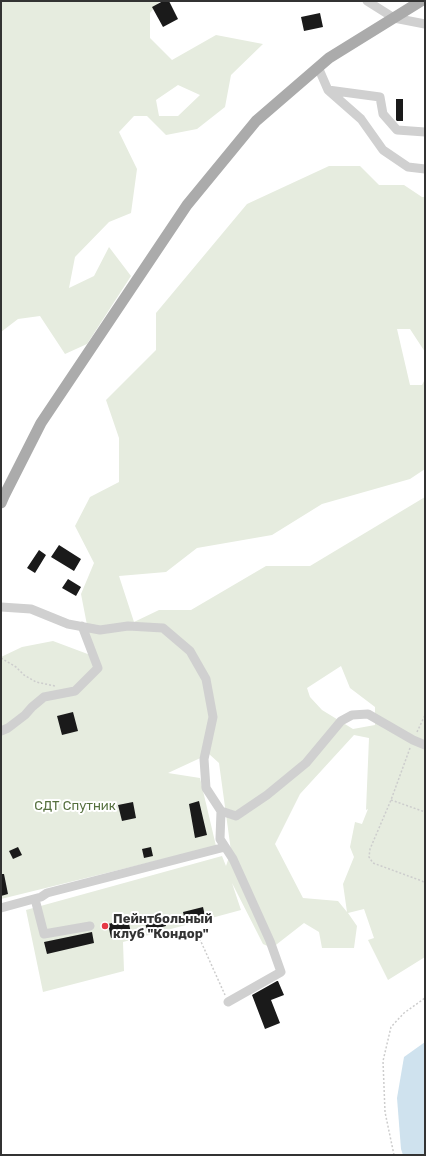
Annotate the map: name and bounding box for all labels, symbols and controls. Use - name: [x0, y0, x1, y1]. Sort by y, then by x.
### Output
- park label: СДТ Спутник: [34, 798, 116, 814]
- place label: Пейнтбольный клуб "Кондор": [113, 911, 213, 942]
- marker: Пейнтбольный клуб "Кондор": [100, 921, 110, 931]

